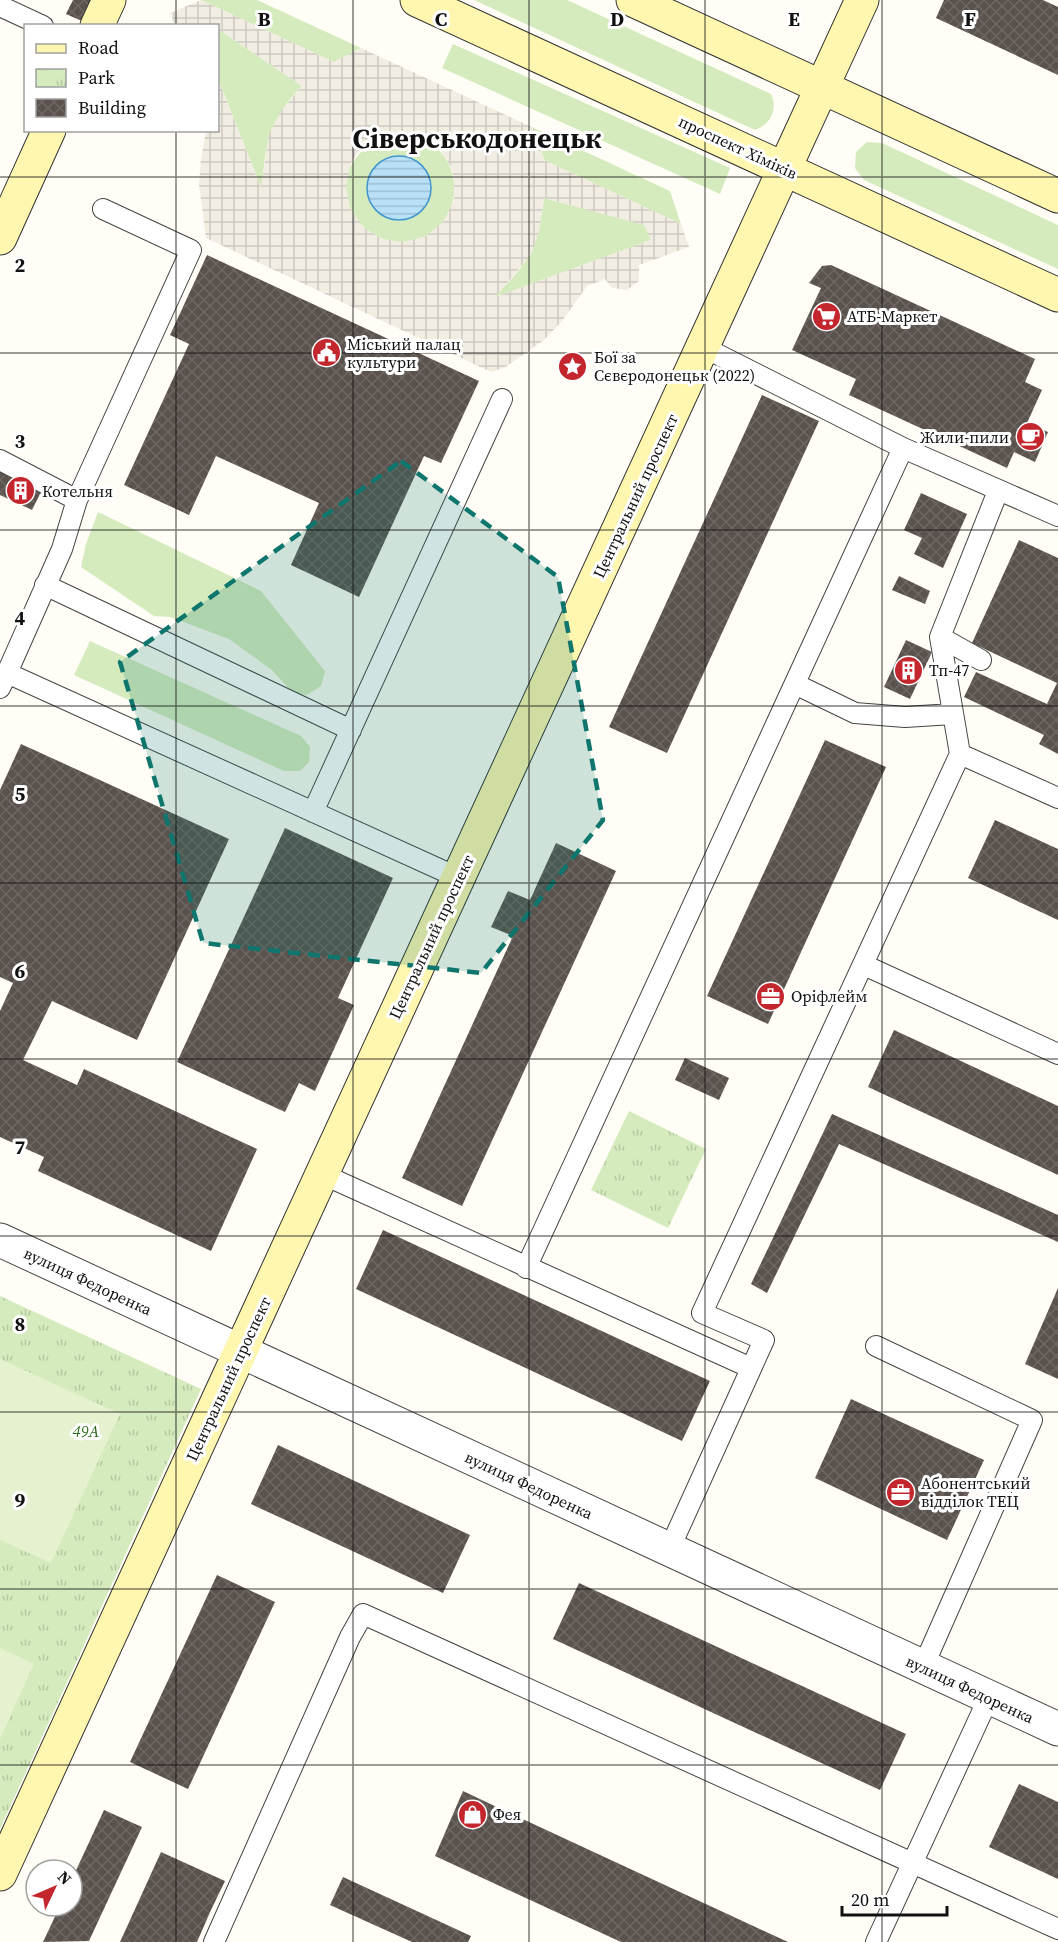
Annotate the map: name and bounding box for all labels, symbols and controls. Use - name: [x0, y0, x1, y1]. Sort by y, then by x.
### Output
- text: B: [257, 5, 271, 33]
- text: C: [435, 5, 447, 33]
- text: D: [610, 5, 624, 33]
- text: E: [788, 5, 800, 33]
- text: F: [964, 5, 976, 33]
- legend: [24, 24, 219, 132]
- text: Road: [78, 35, 119, 60]
- text: Park: [78, 65, 115, 90]
- text: Building: [78, 95, 146, 120]
- street label: проспект Хіміків: [675, 110, 801, 184]
- district label: Сіверськодонецьк: [353, 119, 602, 157]
- text: 2: [15, 251, 26, 279]
- supermarket icon: АТБ-Маркет: [810, 300, 842, 332]
- place label: АТБ-Маркет: [847, 305, 938, 327]
- place label: Міський палац культури: [347, 333, 461, 373]
- public building icon: Міський палац культури: [310, 337, 342, 369]
- place label: Бої за Сєвєродонецьк (2022): [594, 346, 755, 386]
- place icon: Бої за Сєвєродонецьк (2022): [557, 350, 589, 382]
- street label: Центральний проспект: [587, 410, 683, 582]
- cafe icon: Жили-пили: [1014, 421, 1046, 453]
- place label: Жили-пили: [920, 426, 1009, 448]
- text: 3: [15, 427, 26, 455]
- building icon: Котельня: [5, 475, 37, 507]
- place label: Котельня: [42, 480, 113, 502]
- text: 4: [15, 604, 26, 632]
- building icon: Тп-47: [892, 654, 924, 686]
- place label: Тп-47: [929, 659, 969, 681]
- text: 5: [15, 780, 26, 808]
- street label: Центральний проспект: [383, 851, 479, 1023]
- text: 6: [15, 957, 26, 985]
- office icon: Оріфлейм: [754, 980, 786, 1012]
- place label: Оріфлейм: [791, 985, 867, 1007]
- text: 7: [15, 1133, 26, 1161]
- street label: вулиця Федоренка: [20, 1242, 156, 1321]
- street label: Центральний проспект: [180, 1293, 276, 1465]
- text: 8: [15, 1310, 25, 1338]
- park label: 49А: [72, 1420, 100, 1442]
- street label: вулиця Федоренка: [461, 1446, 597, 1525]
- place label: Абонентський відділок ТЕЦ: [921, 1472, 1031, 1512]
- office icon: Абонентський відділок ТЕЦ: [884, 1476, 916, 1508]
- text: 9: [15, 1486, 26, 1514]
- street label: вулиця Федоренка: [902, 1650, 1038, 1729]
- shop icon: Фея: [456, 1798, 488, 1830]
- place label: Фея: [493, 1803, 521, 1825]
- north arrow: [24, 1858, 84, 1918]
- text: N: [53, 1866, 77, 1890]
- scale bar: [842, 1879, 947, 1917]
- text: 20 m: [851, 1887, 889, 1912]

